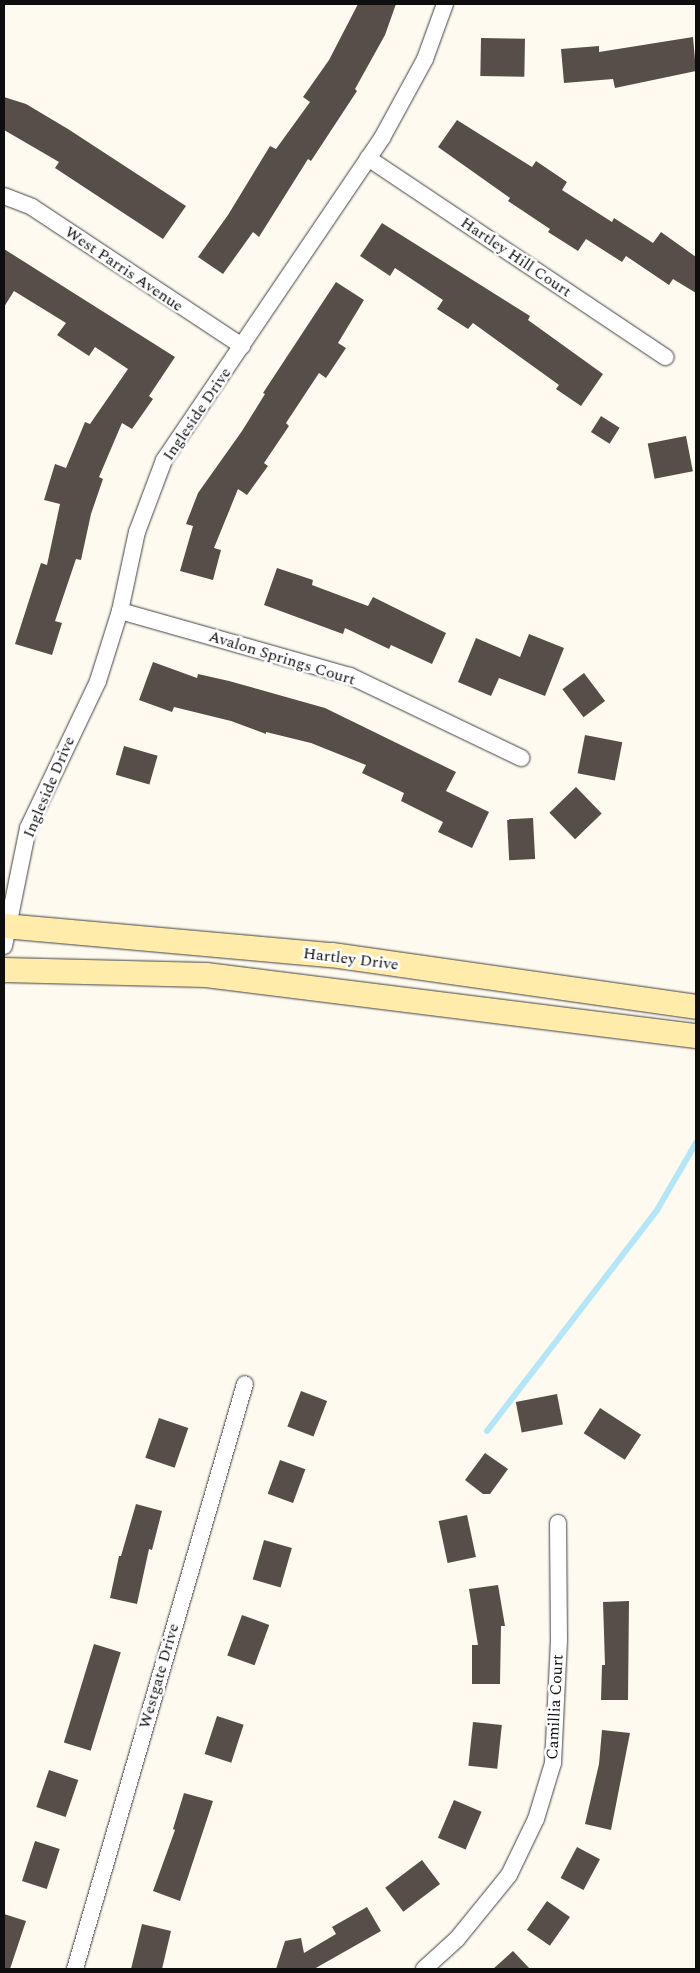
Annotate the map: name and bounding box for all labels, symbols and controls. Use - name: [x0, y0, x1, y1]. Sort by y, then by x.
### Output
- street label: Hartley Hill Court: [457, 213, 575, 301]
- street label: West Parris Avenue: [61, 222, 187, 316]
- street label: Ingleside Drive: [159, 364, 235, 464]
- street label: Avalon Springs Court: [206, 627, 358, 689]
- street label: Ingleside Drive: [19, 733, 79, 841]
- street label: Hartley Drive: [302, 944, 400, 974]
- street label: Westgate Drive: [135, 1621, 183, 1731]
- street label: Camillia Court: [543, 1654, 567, 1760]

